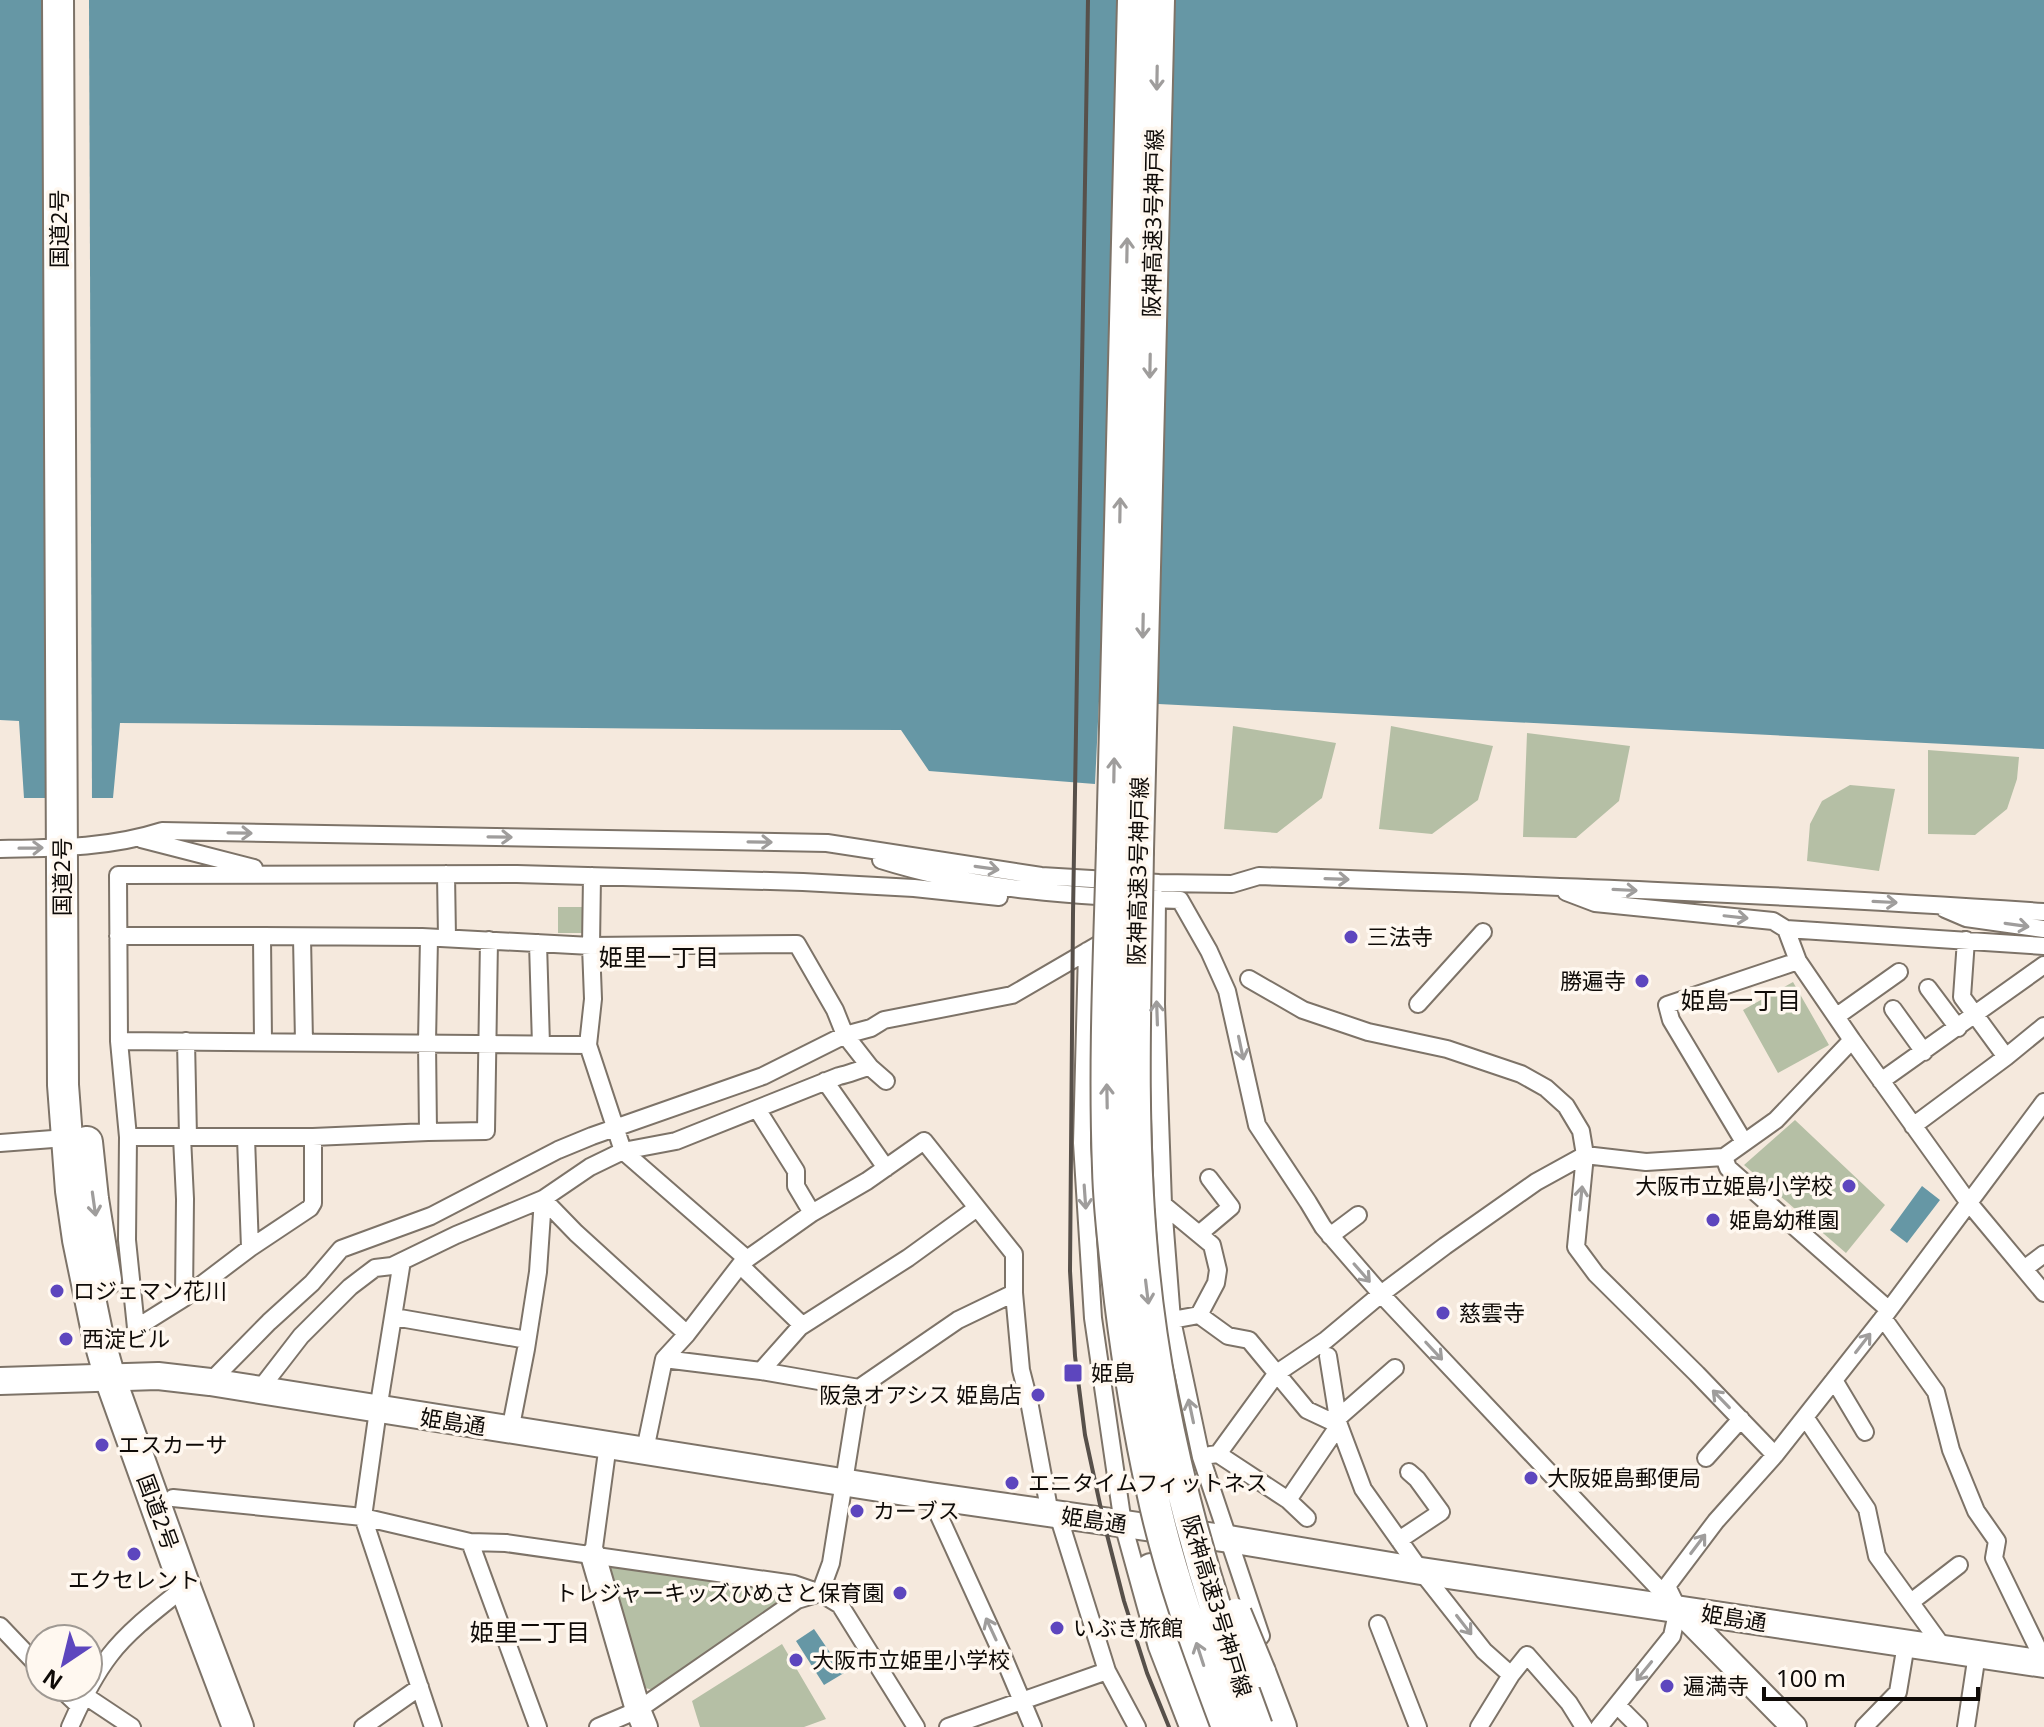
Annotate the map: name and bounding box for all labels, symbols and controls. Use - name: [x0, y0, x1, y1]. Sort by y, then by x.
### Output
- one-way arrow: [1149, 64, 1165, 91]
- street label: 阪神高速3号神戸線: [1135, 128, 1169, 318]
- street label: 国道2号: [43, 190, 73, 268]
- one-way arrow: [1119, 237, 1134, 264]
- one-way arrow: [1142, 352, 1157, 379]
- one-way arrow: [1112, 497, 1128, 524]
- one-way arrow: [1136, 612, 1151, 639]
- one-way arrow: [1106, 757, 1121, 784]
- street label: 阪神高速3号神戸線: [1120, 776, 1154, 966]
- one-way arrow: [226, 825, 253, 840]
- one-way arrow: [486, 829, 513, 845]
- one-way arrow: [746, 834, 773, 849]
- street label: 国道2号: [46, 838, 76, 916]
- one-way arrow: [17, 841, 44, 856]
- one-way arrow: [974, 861, 999, 876]
- one-way arrow: [1323, 871, 1350, 886]
- one-way arrow: [1611, 882, 1638, 897]
- one-way arrow: [1871, 895, 1898, 910]
- one-way arrow: [1722, 910, 1749, 925]
- one-way arrow: [2003, 918, 2029, 933]
- place label: 三法寺: [1367, 921, 1433, 951]
- marker: 三法寺: [1342, 928, 1360, 946]
- district label: 姫里一丁目: [599, 940, 719, 973]
- place label: 勝遍寺: [1560, 965, 1626, 995]
- marker: 勝遍寺: [1633, 972, 1651, 990]
- district label: 姫島一丁目: [1681, 983, 1801, 1016]
- one-way arrow: [1149, 1000, 1164, 1027]
- one-way arrow: [1234, 1035, 1249, 1061]
- one-way arrow: [1099, 1083, 1115, 1110]
- place label: 大阪市立姫島小学校: [1635, 1170, 1833, 1200]
- marker: 大阪市立姫島小学校: [1840, 1177, 1858, 1195]
- one-way arrow: [1078, 1183, 1093, 1210]
- one-way arrow: [1574, 1185, 1589, 1212]
- one-way arrow: [87, 1191, 102, 1216]
- place label: 姫島幼稚園: [1729, 1204, 1839, 1234]
- marker: 姫島幼稚園: [1704, 1211, 1722, 1229]
- one-way arrow: [1353, 1262, 1371, 1282]
- place label: ロジェマン花川: [73, 1275, 227, 1305]
- one-way arrow: [1139, 1278, 1154, 1305]
- marker: ロジェマン花川: [48, 1282, 66, 1300]
- place label: 慈雲寺: [1459, 1297, 1525, 1327]
- marker: 慈雲寺: [1434, 1304, 1452, 1322]
- place label: 西淀ビル: [82, 1323, 170, 1353]
- marker: 西淀ビル: [57, 1330, 75, 1348]
- one-way arrow: [1854, 1333, 1872, 1354]
- one-way arrow: [1425, 1341, 1444, 1361]
- place label: 姫島: [1091, 1357, 1135, 1387]
- marker: 姫島: [1062, 1362, 1084, 1384]
- place label: 阪急オアシス 姫島店: [819, 1379, 1022, 1409]
- marker: 阪急オアシス 姫島店: [1029, 1386, 1047, 1404]
- one-way arrow: [1712, 1389, 1731, 1409]
- one-way arrow: [1183, 1398, 1198, 1424]
- street label: 姫島通: [418, 1401, 488, 1441]
- place label: エスカーサ: [118, 1429, 228, 1459]
- marker: エスカーサ: [93, 1436, 111, 1454]
- place label: 大阪姫島郵便局: [1547, 1462, 1701, 1492]
- place label: エニタイムフィットネス: [1028, 1467, 1268, 1497]
- marker: 大阪姫島郵便局: [1522, 1469, 1540, 1487]
- street label: 国道2号: [131, 1470, 186, 1554]
- marker: エニタイムフィットネス: [1003, 1474, 1021, 1492]
- place label: カーブス: [873, 1495, 960, 1525]
- street label: 姫島通: [1059, 1500, 1129, 1538]
- marker: カーブス: [848, 1502, 866, 1520]
- street label: 阪神高速3号神戸線: [1176, 1511, 1260, 1700]
- one-way arrow: [1690, 1534, 1707, 1555]
- marker: エクセレント: [125, 1545, 143, 1563]
- place label: エクセレント: [68, 1564, 200, 1594]
- place label: トレジャーキッズひめさと保育園: [555, 1577, 884, 1607]
- marker: トレジャーキッズひめさと保育園: [891, 1584, 909, 1602]
- street label: 姫島通: [1699, 1597, 1769, 1637]
- place label: いぶき旅館: [1073, 1612, 1183, 1642]
- one-way arrow: [1455, 1614, 1472, 1635]
- district label: 姫里二丁目: [470, 1615, 590, 1648]
- one-way arrow: [982, 1617, 997, 1642]
- marker: いぶき旅館: [1048, 1619, 1066, 1637]
- north arrow: [24, 1623, 104, 1703]
- one-way arrow: [1192, 1642, 1207, 1667]
- place label: 大阪市立姫里小学校: [812, 1644, 1010, 1674]
- marker: 大阪市立姫里小学校: [787, 1651, 805, 1669]
- scale bar: [1764, 1651, 1978, 1701]
- one-way arrow: [1636, 1660, 1653, 1681]
- text: 100 m: [1776, 1661, 1846, 1694]
- text: N: [36, 1663, 68, 1698]
- place label: 遍満寺: [1683, 1670, 1749, 1700]
- marker: 遍満寺: [1658, 1677, 1676, 1695]

